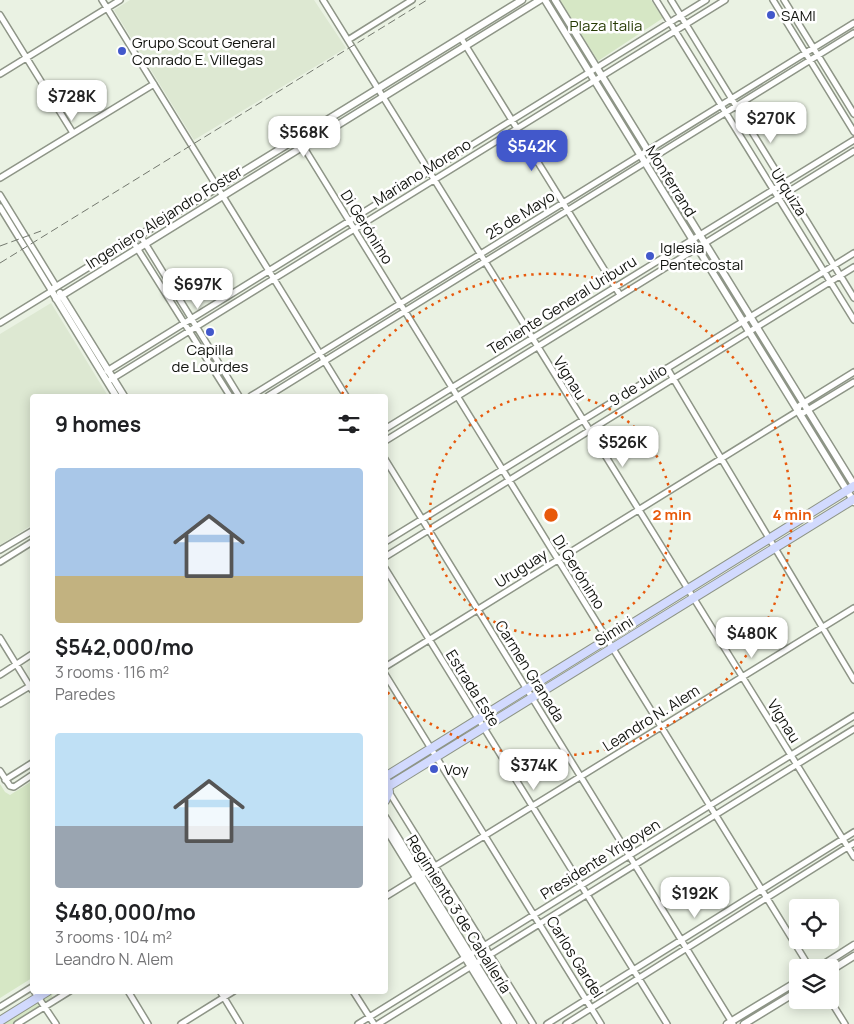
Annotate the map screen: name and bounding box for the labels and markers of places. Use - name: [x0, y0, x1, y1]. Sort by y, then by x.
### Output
- place label: SAMI: [781, 5, 816, 26]
- marker: SAMI: [765, 9, 777, 21]
- place label: Grupo Scout General Conrado E. Villegas: [132, 32, 275, 70]
- marker: Grupo Scout General Conrado E. Villegas: [116, 45, 128, 57]
- pin: $728K: [37, 80, 107, 122]
- pin: $270K: [736, 102, 806, 144]
- pin: $568K: [269, 116, 339, 158]
- pin: $542K: [497, 130, 567, 172]
- place label: Iglesia Pentecostal: [660, 237, 744, 275]
- marker: Iglesia Pentecostal: [644, 250, 656, 262]
- pin: $697K: [163, 268, 233, 310]
- marker: Capilla de Lourdes: [204, 326, 216, 338]
- place label: Capilla de Lourdes: [172, 339, 249, 377]
- pin: $526K: [588, 426, 658, 468]
- centre of rings: [542, 506, 560, 524]
- pin: $480K: [717, 616, 787, 659]
- pin: $374K: [499, 748, 569, 791]
- place label: Voy: [444, 759, 469, 780]
- marker: Voy: [428, 763, 440, 775]
- pin: $192K: [660, 876, 730, 919]

